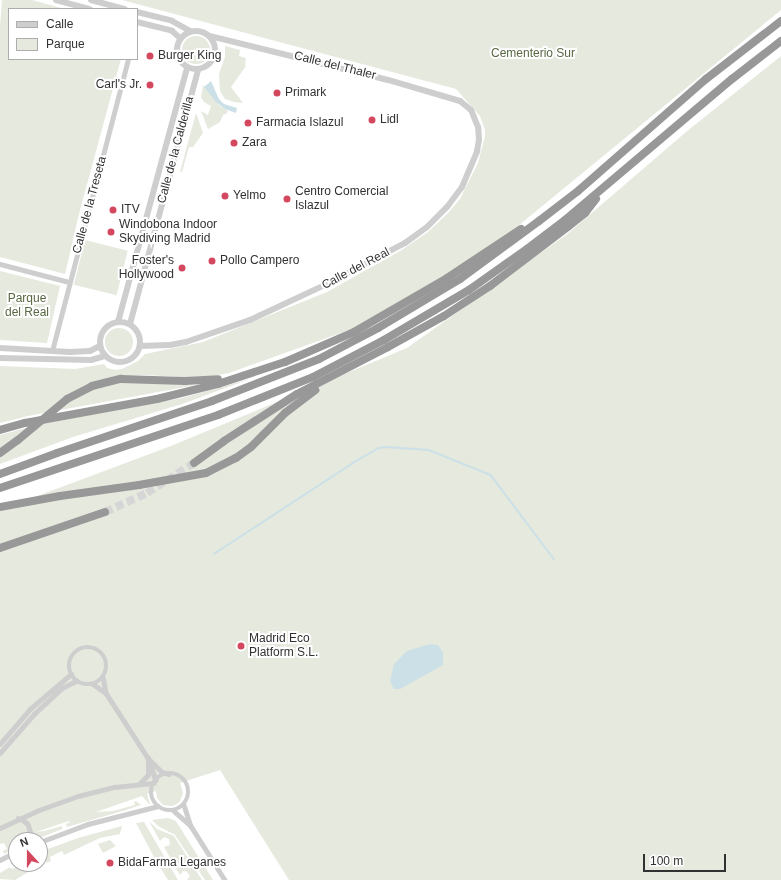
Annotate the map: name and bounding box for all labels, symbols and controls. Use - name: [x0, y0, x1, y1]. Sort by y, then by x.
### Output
- legend: [8, 8, 138, 60]
- text: Calle: [46, 17, 73, 31]
- text: Parque: [46, 37, 85, 51]
- park label: Cementerio Sur: [491, 47, 575, 61]
- place label: Burger King: [158, 49, 221, 63]
- street label: Calle del Thaler: [292, 49, 378, 83]
- marker: Burger King: [145, 51, 155, 61]
- place label: Carl's Jr.: [96, 78, 142, 92]
- marker: Carl's Jr.: [145, 80, 155, 90]
- place label: Primark: [285, 86, 326, 100]
- marker: Primark: [272, 88, 282, 98]
- street label: Calle de la Calderilla: [155, 95, 197, 205]
- place label: Lidl: [380, 113, 399, 127]
- marker: Lidl: [367, 115, 377, 125]
- place label: Farmacia Islazul: [256, 116, 343, 130]
- marker: Farmacia Islazul: [243, 118, 253, 128]
- place label: Zara: [242, 136, 267, 150]
- marker: Zara: [229, 138, 239, 148]
- street label: Calle de la Treseta: [70, 155, 110, 255]
- place label: Centro Comercial Islazul: [295, 185, 388, 213]
- place label: Yelmo: [233, 189, 266, 203]
- marker: Yelmo: [220, 191, 230, 201]
- marker: Centro Comercial Islazul: [282, 194, 292, 204]
- place label: ITV: [121, 203, 140, 217]
- marker: ITV: [108, 205, 118, 215]
- place label: Windobona Indoor Skydiving Madrid: [119, 218, 217, 246]
- marker: Windobona Indoor Skydiving Madrid: [106, 227, 116, 237]
- street label: Calle del Real: [320, 245, 392, 293]
- place label: Foster's Hollywood: [119, 254, 174, 282]
- place label: Pollo Campero: [220, 254, 299, 268]
- marker: Pollo Campero: [207, 256, 217, 266]
- marker: Foster's Hollywood: [177, 263, 187, 273]
- park label: Parque del Real: [5, 292, 49, 320]
- place label: Madrid Eco Platform S.L.: [249, 632, 318, 660]
- marker: Madrid Eco Platform S.L.: [236, 641, 246, 651]
- north arrow: [8, 832, 48, 872]
- text: N: [18, 835, 30, 849]
- scale bar: [645, 846, 728, 872]
- text: 100 m: [650, 854, 683, 868]
- place label: BidaFarma Leganes: [118, 856, 226, 870]
- marker: BidaFarma Leganes: [105, 858, 115, 868]

